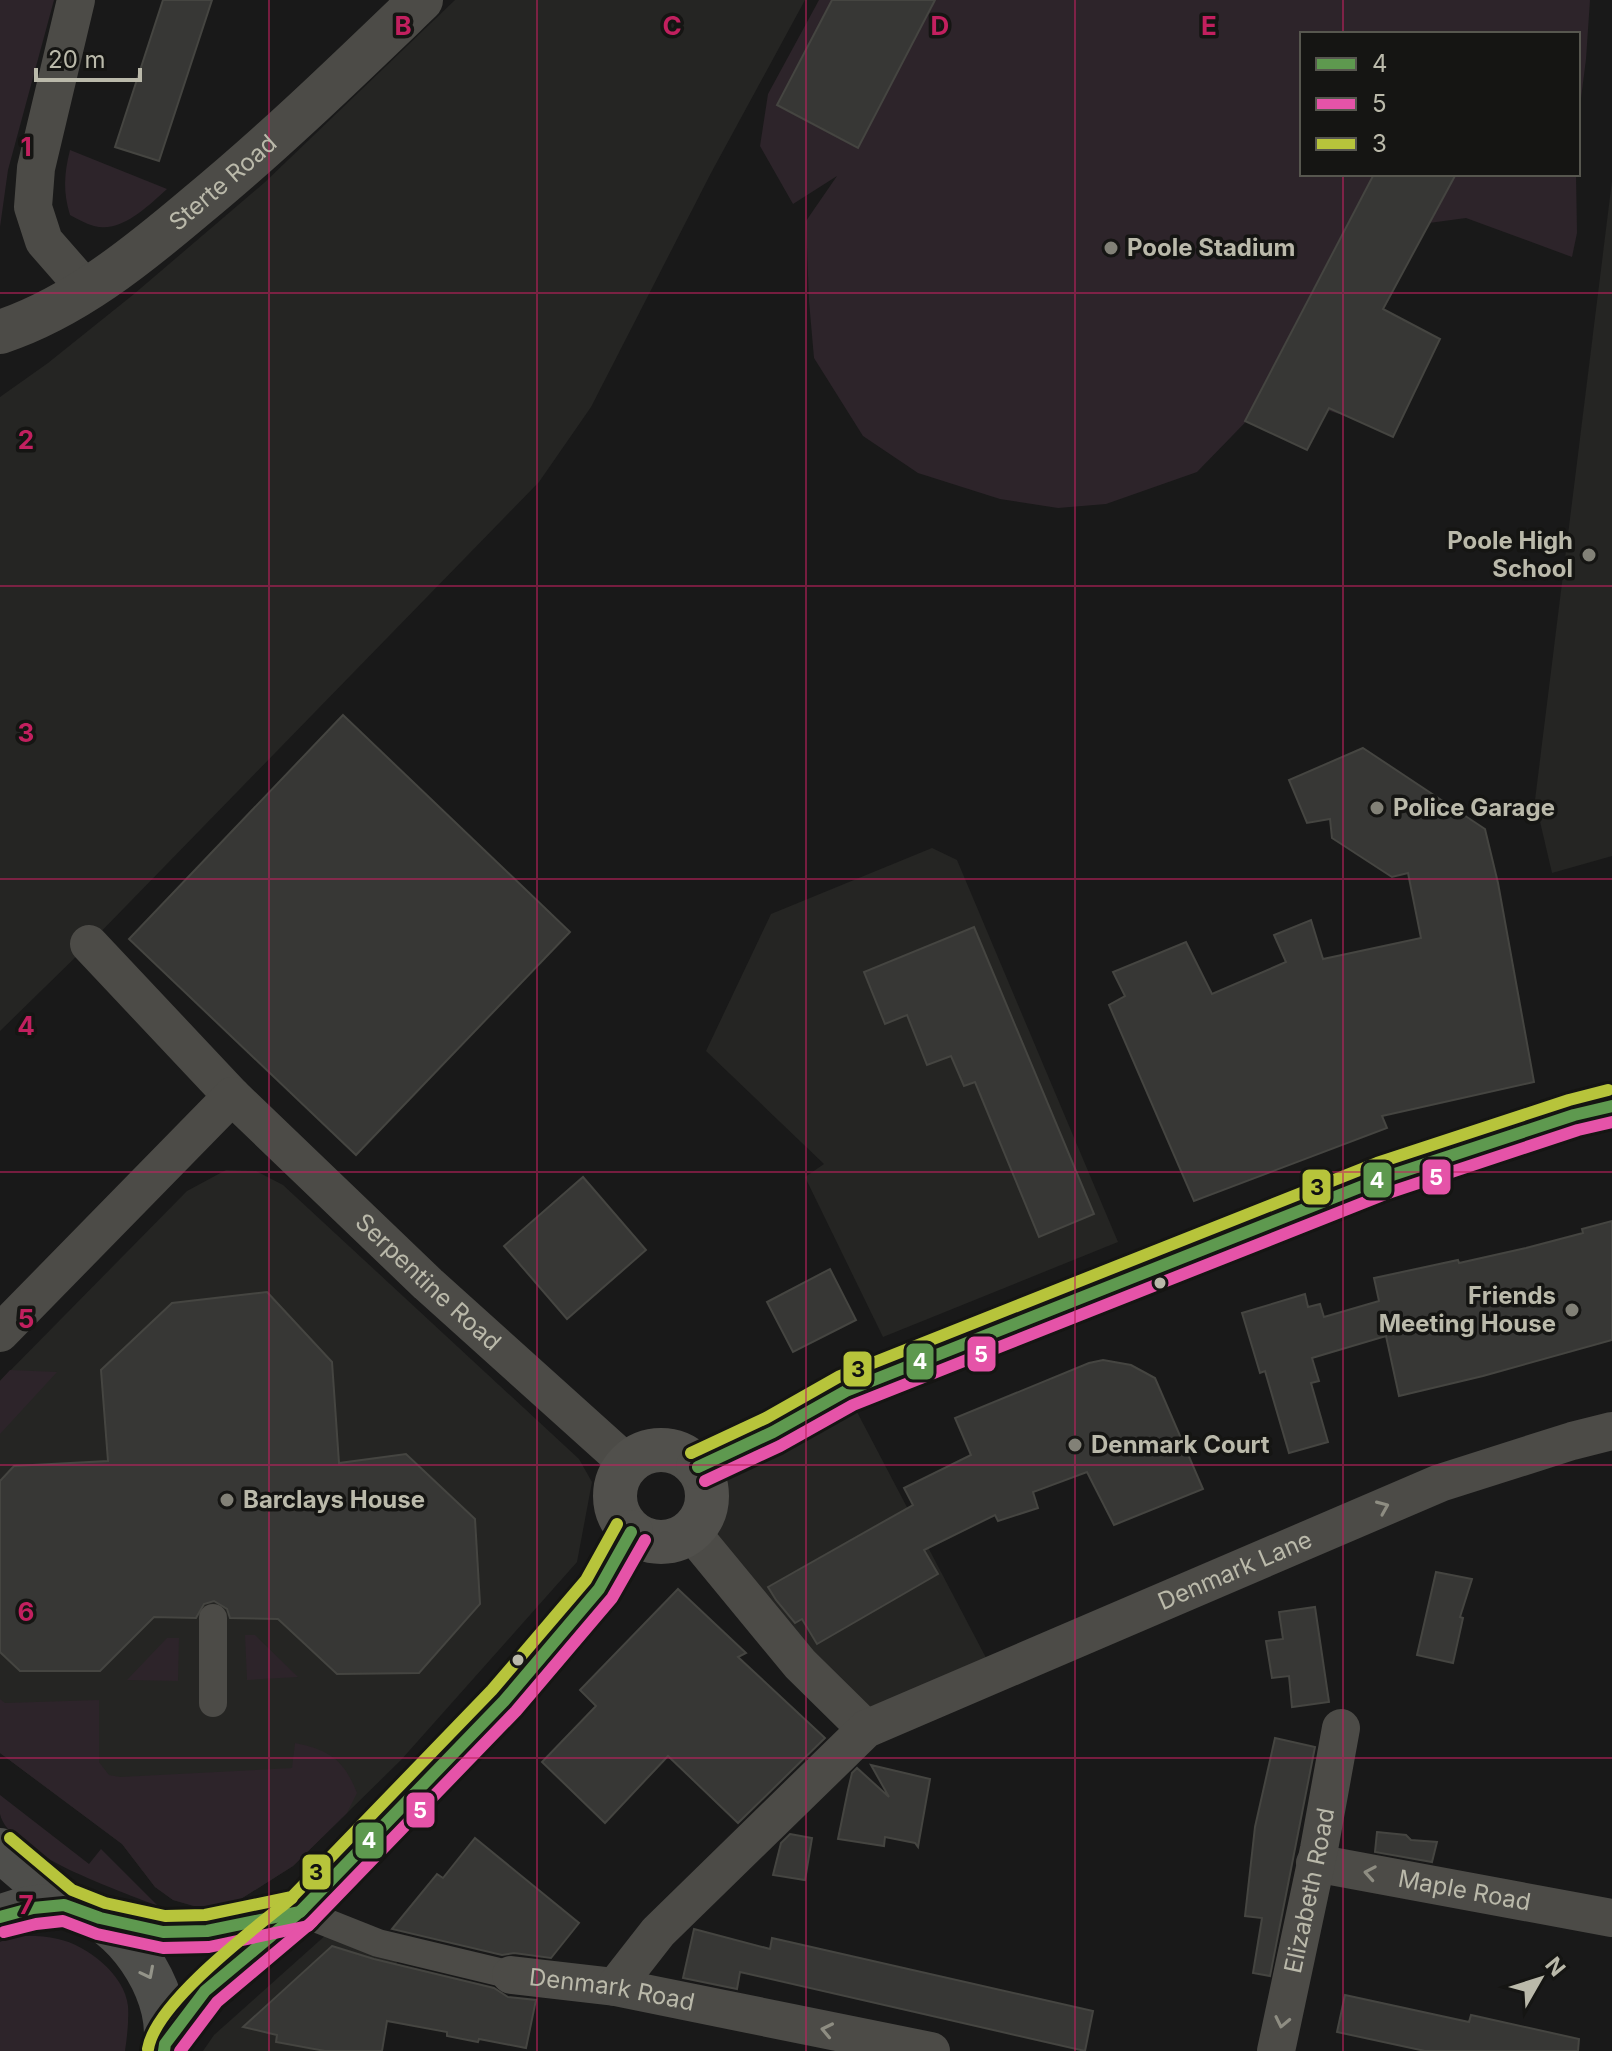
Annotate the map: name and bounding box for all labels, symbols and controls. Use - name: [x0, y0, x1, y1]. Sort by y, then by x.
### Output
- text: B: [394, 10, 412, 41]
- text: C: [662, 10, 682, 41]
- text: D: [931, 10, 949, 41]
- text: E: [1201, 10, 1217, 41]
- scale bar: [36, 32, 140, 82]
- legend: [1300, 32, 1580, 176]
- text: 20 m: [48, 45, 106, 74]
- text: 4: [1372, 49, 1388, 78]
- text: 5: [1372, 89, 1387, 118]
- street label: Sterte Road: [163, 128, 282, 237]
- text: 3: [1372, 129, 1387, 158]
- text: 1: [20, 131, 32, 162]
- place label: Poole Stadium: [1127, 233, 1295, 262]
- marker: Poole Stadium: [1102, 239, 1120, 257]
- text: 2: [18, 424, 34, 455]
- place label: Poole High School: [1447, 526, 1573, 583]
- marker: Poole High School: [1580, 546, 1598, 564]
- text: 3: [18, 717, 34, 748]
- place label: Police Garage: [1393, 793, 1555, 822]
- marker: Police Garage: [1368, 799, 1386, 817]
- text: 4: [17, 1010, 35, 1041]
- line badge: 5: [1421, 1158, 1452, 1196]
- line badge: 4: [1362, 1161, 1393, 1199]
- text: 5: [1429, 1164, 1443, 1190]
- text: 4: [1370, 1167, 1384, 1193]
- line badge: 3: [1301, 1168, 1332, 1206]
- text: 3: [1310, 1174, 1324, 1200]
- street label: Serpentine Road: [349, 1207, 507, 1357]
- unlabelled marker: [1152, 1275, 1168, 1291]
- place label: Friends Meeting House: [1379, 1281, 1556, 1338]
- marker: Friends Meeting House: [1563, 1301, 1581, 1319]
- text: 5: [18, 1303, 34, 1334]
- line badge: 5: [966, 1335, 997, 1373]
- text: 5: [974, 1341, 988, 1367]
- line badge: 4: [905, 1342, 935, 1381]
- text: 4: [913, 1348, 927, 1374]
- line badge: 3: [842, 1350, 873, 1388]
- text: 3: [851, 1356, 865, 1382]
- place label: Denmark Court: [1091, 1430, 1270, 1459]
- marker: Denmark Court: [1066, 1436, 1084, 1454]
- place label: Barclays House: [243, 1485, 425, 1514]
- marker: Barclays House: [218, 1491, 236, 1509]
- one-way arrow: [1374, 1501, 1389, 1517]
- street label: Denmark Lane: [1154, 1525, 1316, 1616]
- text: 6: [18, 1596, 34, 1627]
- unlabelled marker: [510, 1652, 526, 1668]
- line badge: 5: [405, 1791, 436, 1829]
- text: 5: [413, 1797, 427, 1823]
- street label: Elizabeth Road: [1278, 1805, 1340, 1976]
- line badge: 4: [354, 1821, 385, 1860]
- text: 4: [362, 1827, 376, 1853]
- line badge: 3: [301, 1853, 332, 1891]
- text: 3: [309, 1859, 323, 1885]
- street label: Maple Road: [1396, 1864, 1533, 1917]
- one-way arrow: [1363, 1866, 1377, 1883]
- text: 7: [18, 1889, 34, 1920]
- north arrow: [1500, 1939, 1580, 2019]
- text: N: [1540, 1952, 1571, 1981]
- street label: Denmark Road: [528, 1962, 697, 2017]
- one-way arrow: [139, 1965, 154, 1980]
- one-way arrow: [1274, 2015, 1291, 2028]
- one-way arrow: [820, 2023, 834, 2040]

